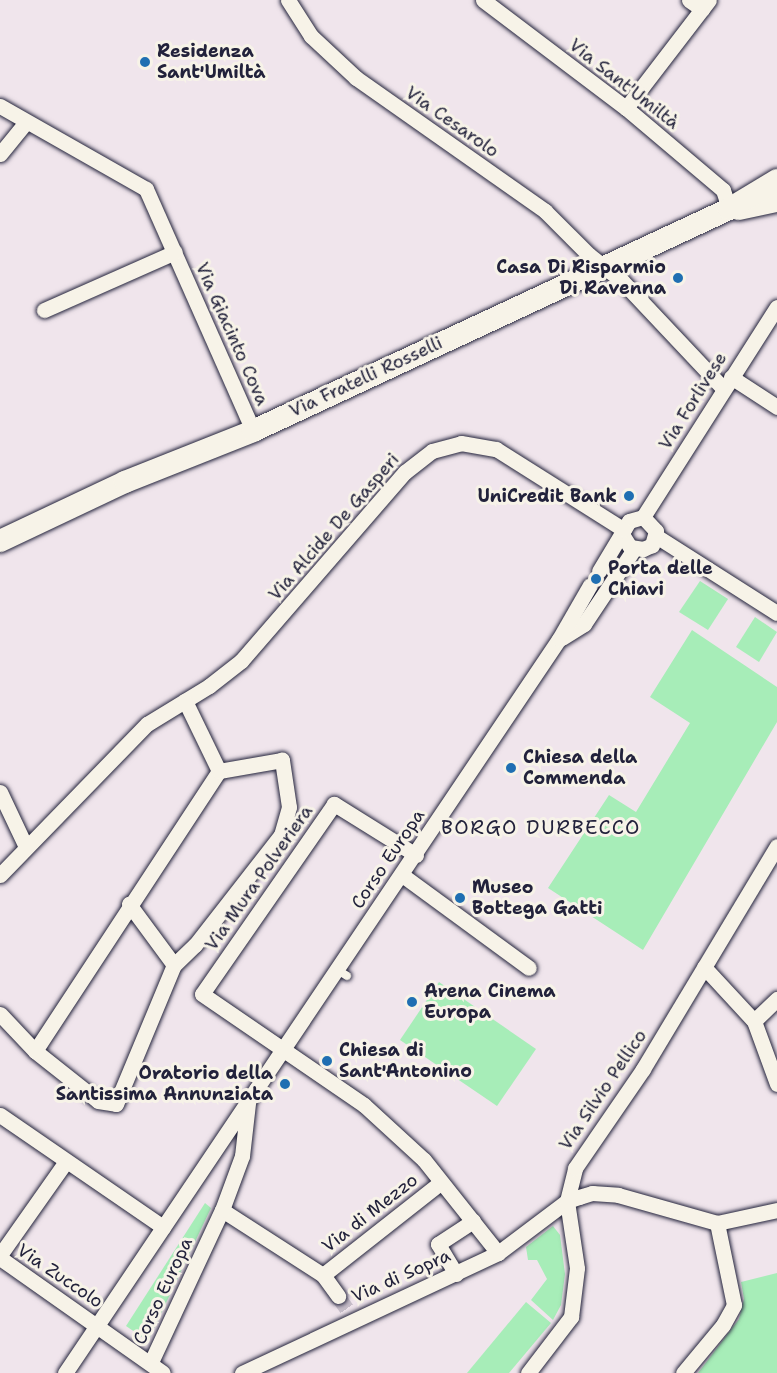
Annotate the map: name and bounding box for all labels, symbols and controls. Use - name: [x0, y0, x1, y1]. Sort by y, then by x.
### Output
- street label: Via Sant'Umiltà: [565, 34, 683, 134]
- place label: Residenza Sant'Umiltà: [157, 41, 266, 84]
- marker: Residenza Sant'Umiltà: [138, 55, 152, 69]
- street label: Via Cesarolo: [401, 82, 503, 162]
- place label: Casa Di Risparmio Di Ravenna: [496, 257, 666, 300]
- street label: Via Giacinto Cova: [191, 259, 273, 409]
- marker: Casa Di Risparmio Di Ravenna: [671, 271, 685, 285]
- street label: Via Fratelli Rosselli: [286, 332, 446, 422]
- street label: Via Forlivese: [654, 348, 732, 454]
- street label: Via Alcide De Gasperi: [264, 449, 404, 605]
- place label: UniCredit Bank: [477, 485, 617, 507]
- marker: UniCredit Bank: [622, 489, 636, 503]
- place label: Porta delle Chiavi: [608, 558, 713, 600]
- marker: Porta delle Chiavi: [589, 572, 603, 586]
- place label: Chiesa della Commenda: [523, 747, 637, 789]
- marker: Chiesa della Commenda: [504, 761, 518, 775]
- street label: Via Mura Polveriera: [201, 801, 317, 955]
- street label: Corso Europa: [347, 805, 429, 913]
- district label: BORGO DURBECCO: [441, 815, 641, 839]
- place label: Museo Bottega Gatti: [472, 877, 603, 920]
- marker: Museo Bottega Gatti: [453, 891, 467, 905]
- place label: Arena Cinema Europa: [424, 981, 556, 1024]
- marker: Arena Cinema Europa: [405, 995, 419, 1009]
- street label: Via Silvio Pellico: [555, 1026, 651, 1154]
- place label: Chiesa di Sant'Antonino: [339, 1040, 472, 1082]
- marker: Chiesa di Sant'Antonino: [320, 1054, 334, 1068]
- place label: Oratorio della Santissima Annunziata: [56, 1063, 273, 1106]
- marker: Oratorio della Santissima Annunziata: [278, 1077, 292, 1091]
- street label: Via di Mezzo: [318, 1169, 422, 1257]
- street label: Corso Europa: [129, 1234, 197, 1348]
- street label: Via Zuccolo: [13, 1239, 107, 1313]
- street label: Via di Sopra: [348, 1245, 454, 1307]

